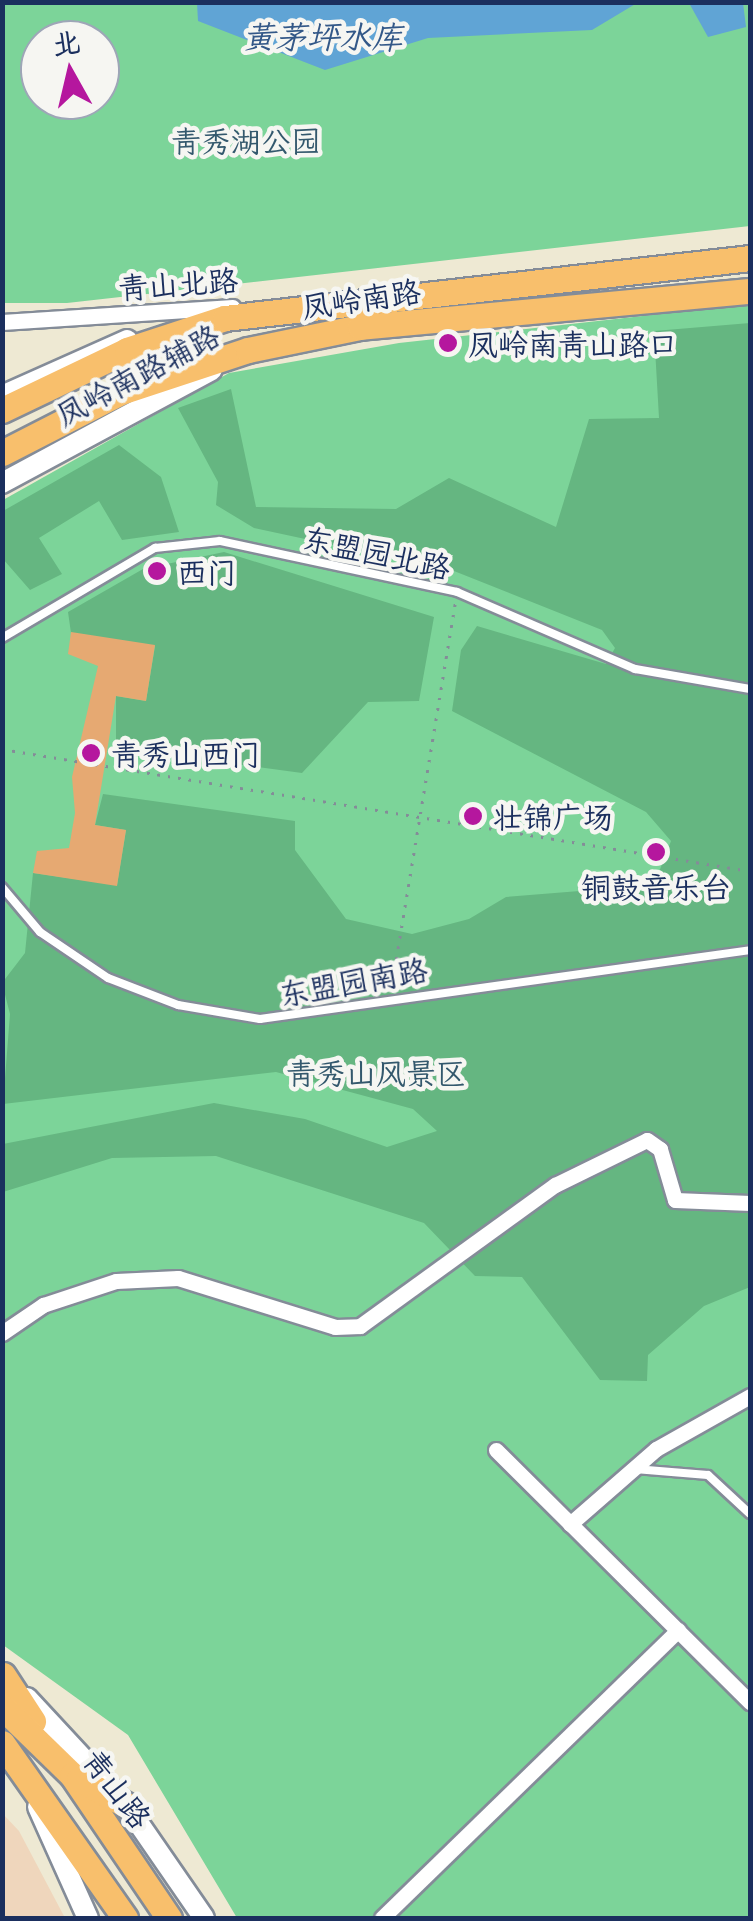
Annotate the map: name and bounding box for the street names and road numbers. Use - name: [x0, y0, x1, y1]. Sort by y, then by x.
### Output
- street label: 青山北路: [117, 261, 239, 305]
- street label: 凤岭南路: [299, 272, 423, 324]
- street label: 凤岭南路辅路: [49, 316, 225, 432]
- street label: 东盟园北路: [300, 519, 454, 585]
- street label: 东盟园南路: [276, 950, 430, 1012]
- street label: 青山路: [77, 1741, 159, 1835]

